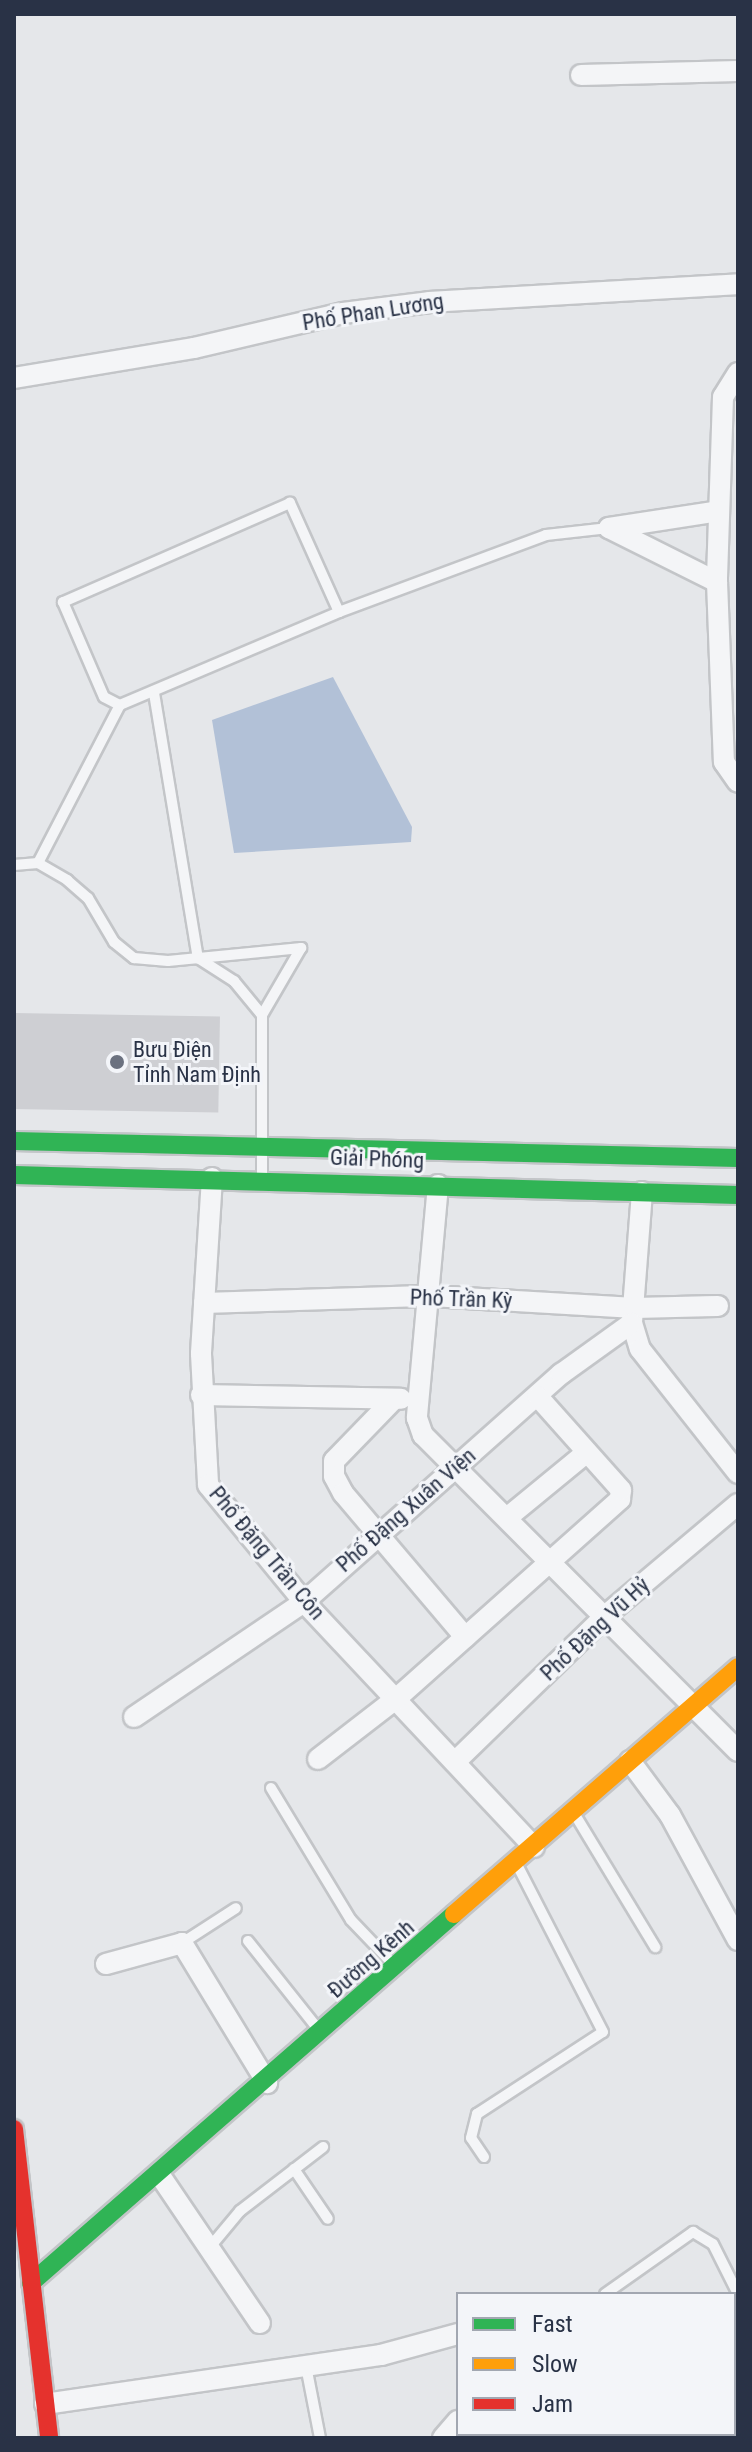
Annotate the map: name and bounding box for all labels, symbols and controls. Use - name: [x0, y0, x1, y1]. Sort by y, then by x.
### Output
- street label: Phố Phan Lương: [300, 288, 446, 336]
- place label: Bưu Điện Tỉnh Nam Định: [133, 1036, 261, 1088]
- marker: Bưu Điện Tỉnh Nam Định: [108, 1053, 126, 1071]
- street label: Giải Phóng: [330, 1144, 424, 1174]
- street label: Phố Trần Kỳ: [409, 1284, 513, 1314]
- street label: Phố Đặng Xuân Viện: [331, 1442, 481, 1578]
- street label: Phố Đặng Trần Côn: [203, 1481, 331, 1625]
- street label: Phố Đặng Vũ Hỷ: [535, 1572, 655, 1686]
- street label: Đường Kênh: [322, 1914, 420, 2004]
- legend: [456, 2292, 736, 2436]
- text: Fast: [532, 2310, 573, 2338]
- text: Slow: [532, 2350, 578, 2378]
- text: Jam: [532, 2390, 573, 2418]

